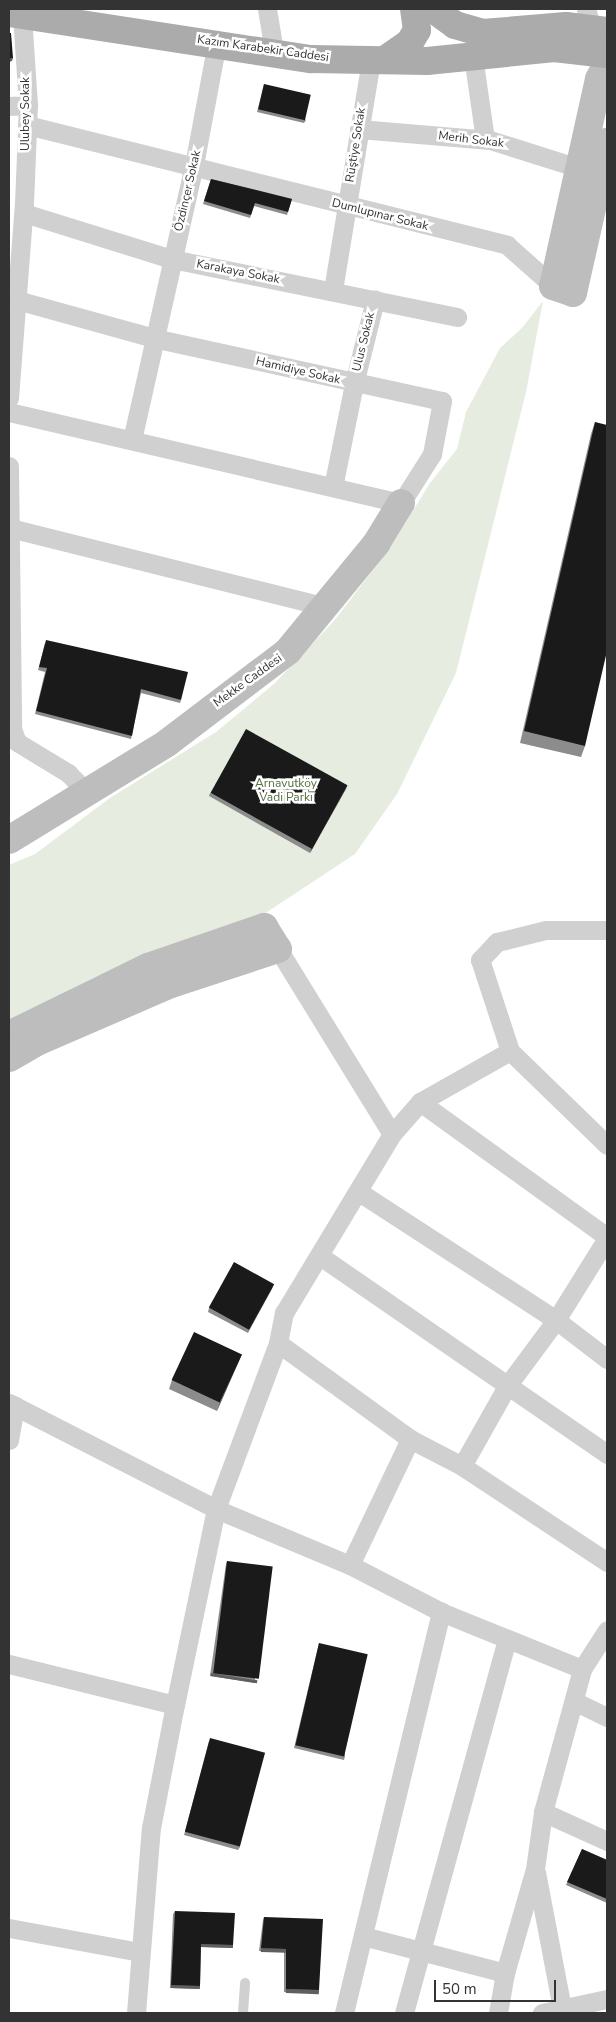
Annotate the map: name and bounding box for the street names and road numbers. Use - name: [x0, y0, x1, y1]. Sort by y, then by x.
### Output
- street label: Kazım Karabekir Caddesi: [196, 33, 330, 65]
- street label: Ulubey Sokak: [19, 77, 33, 151]
- street label: Rüştiye Sokak: [343, 107, 369, 183]
- street label: Merih Sokak: [437, 129, 505, 151]
- street label: Özdinçer Sokak: [172, 149, 204, 233]
- street label: Dumlupınar Sokak: [330, 196, 430, 234]
- street label: Karakaya Sokak: [195, 257, 281, 287]
- street label: Ulus Sokak: [350, 311, 378, 373]
- street label: Hamidiye Sokak: [254, 354, 342, 388]
- street label: Mekke Caddesi: [211, 651, 285, 711]

